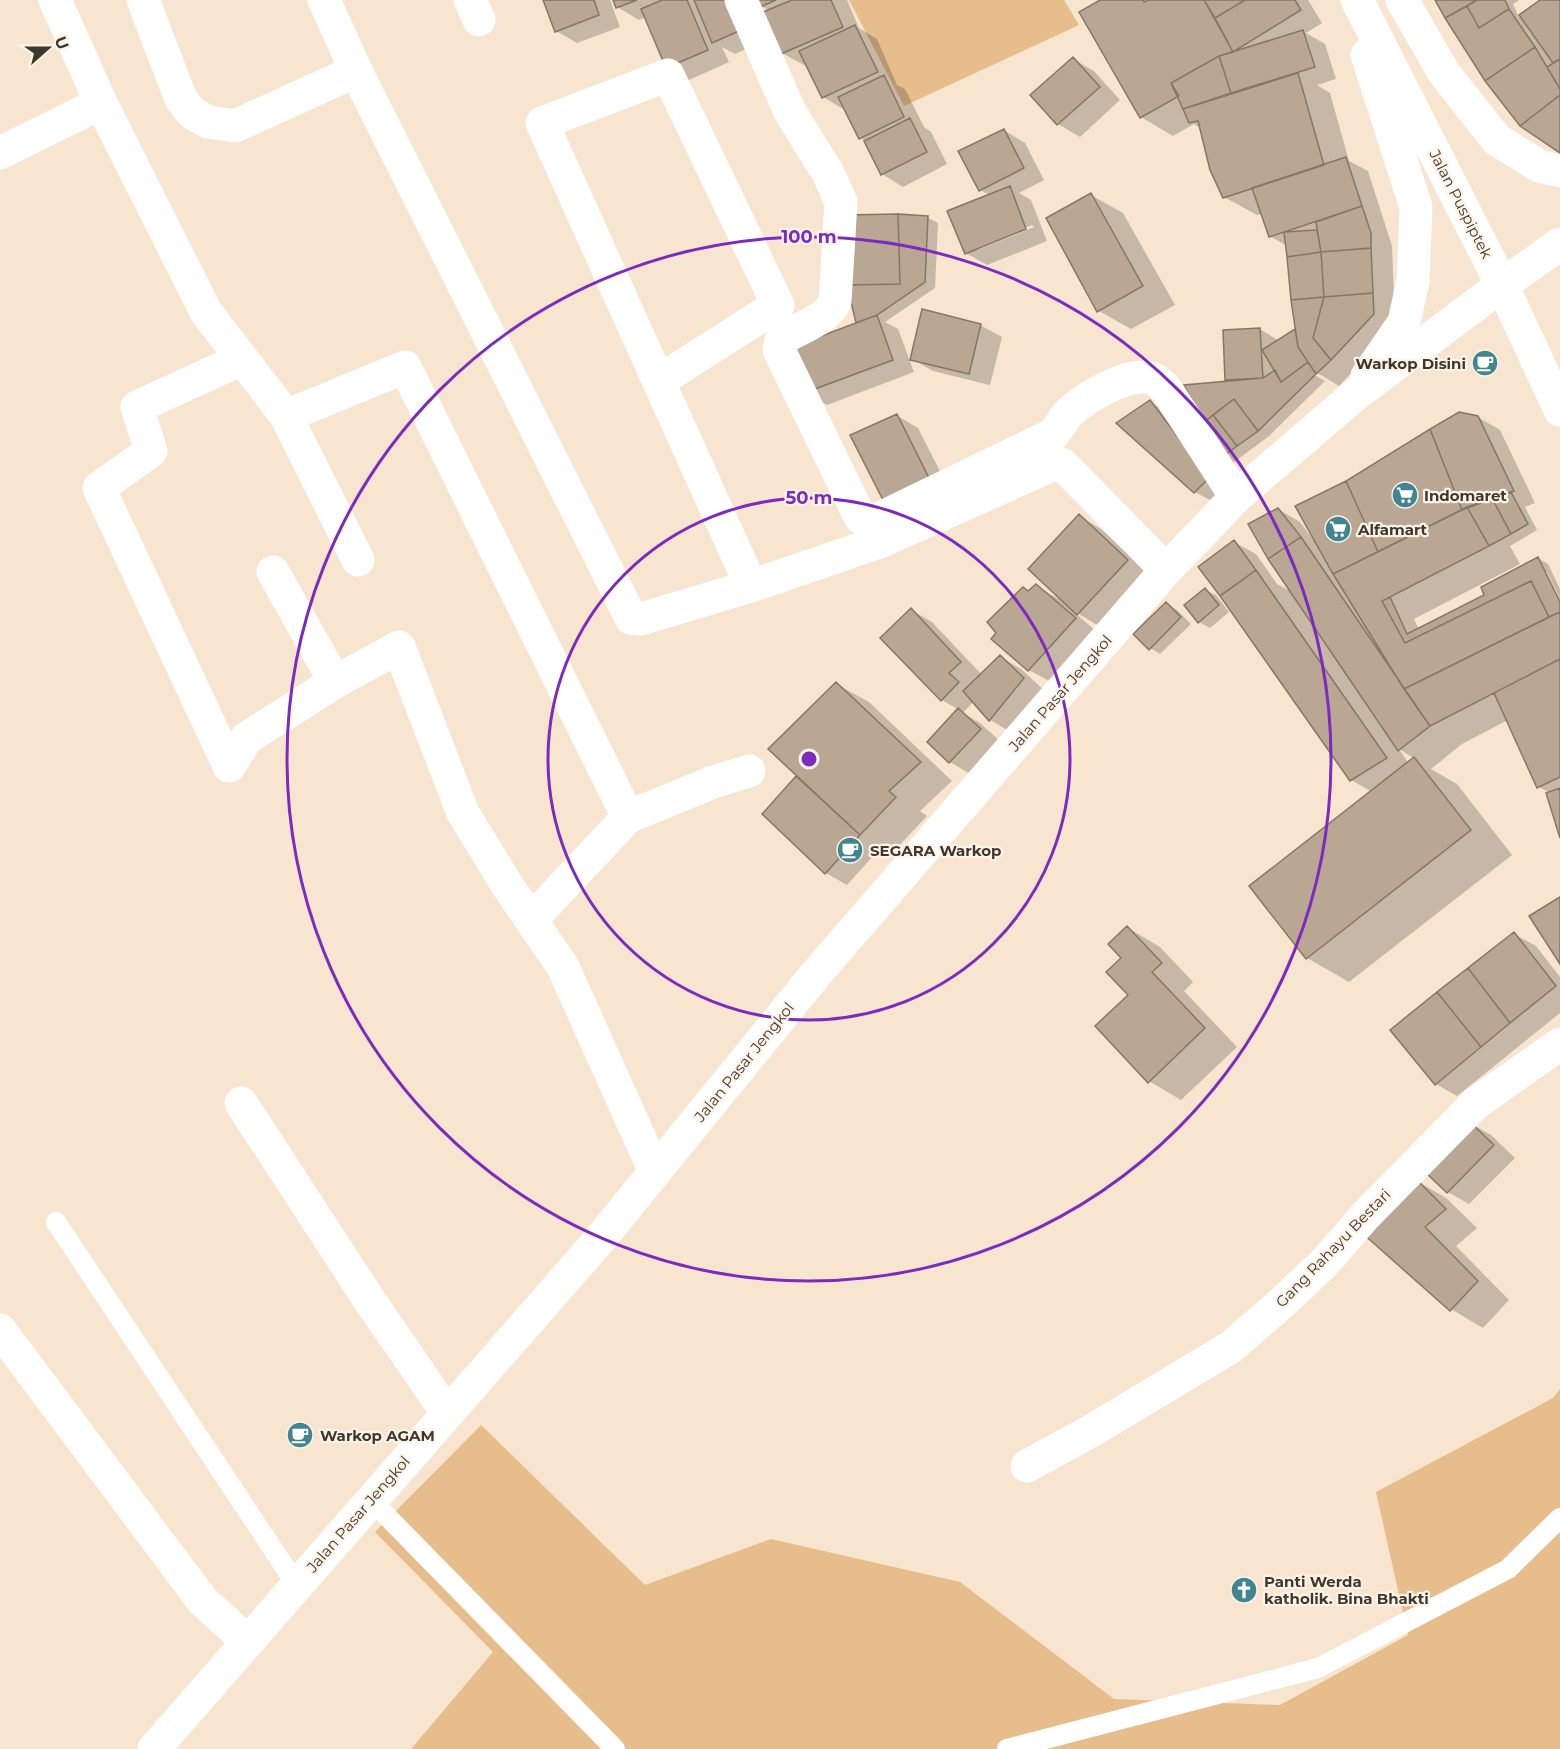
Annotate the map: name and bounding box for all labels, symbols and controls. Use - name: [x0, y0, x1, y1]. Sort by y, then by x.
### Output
- north arrow: [18, 18, 78, 78]
- text: U: [50, 34, 73, 52]
- street label: Jalan Puspiptek: [1425, 145, 1497, 262]
- text: 100 m: [781, 226, 837, 248]
- cafe icon: Warkop Disini: [1470, 348, 1500, 378]
- place label: Warkop Disini: [1356, 354, 1466, 373]
- supermarket icon: Indomaret: [1390, 480, 1420, 510]
- place label: Indomaret: [1424, 486, 1507, 505]
- text: 50 m: [786, 487, 832, 509]
- supermarket icon: Alfamart: [1323, 514, 1353, 544]
- place label: Alfamart: [1357, 520, 1428, 539]
- street label: Jalan Pasar Jengkol: [1004, 631, 1116, 756]
- centre of rings: [799, 749, 819, 769]
- cafe icon: SEGARA Warkop: [835, 835, 865, 865]
- place label: SEGARA Warkop: [870, 841, 1001, 860]
- street label: Jalan Pasar Jengkol: [689, 999, 798, 1126]
- street label: Gang Rahayu Bestari: [1271, 1185, 1395, 1311]
- cafe icon: Warkop AGAM: [285, 1420, 315, 1450]
- place label: Warkop AGAM: [320, 1426, 435, 1445]
- street label: Jalan Pasar Jengkol: [302, 1452, 414, 1577]
- place label: Panti Werda katholik. Bina Bhakti: [1264, 1572, 1429, 1608]
- church icon: Panti Werda katholik. Bina Bhakti: [1229, 1575, 1259, 1605]

